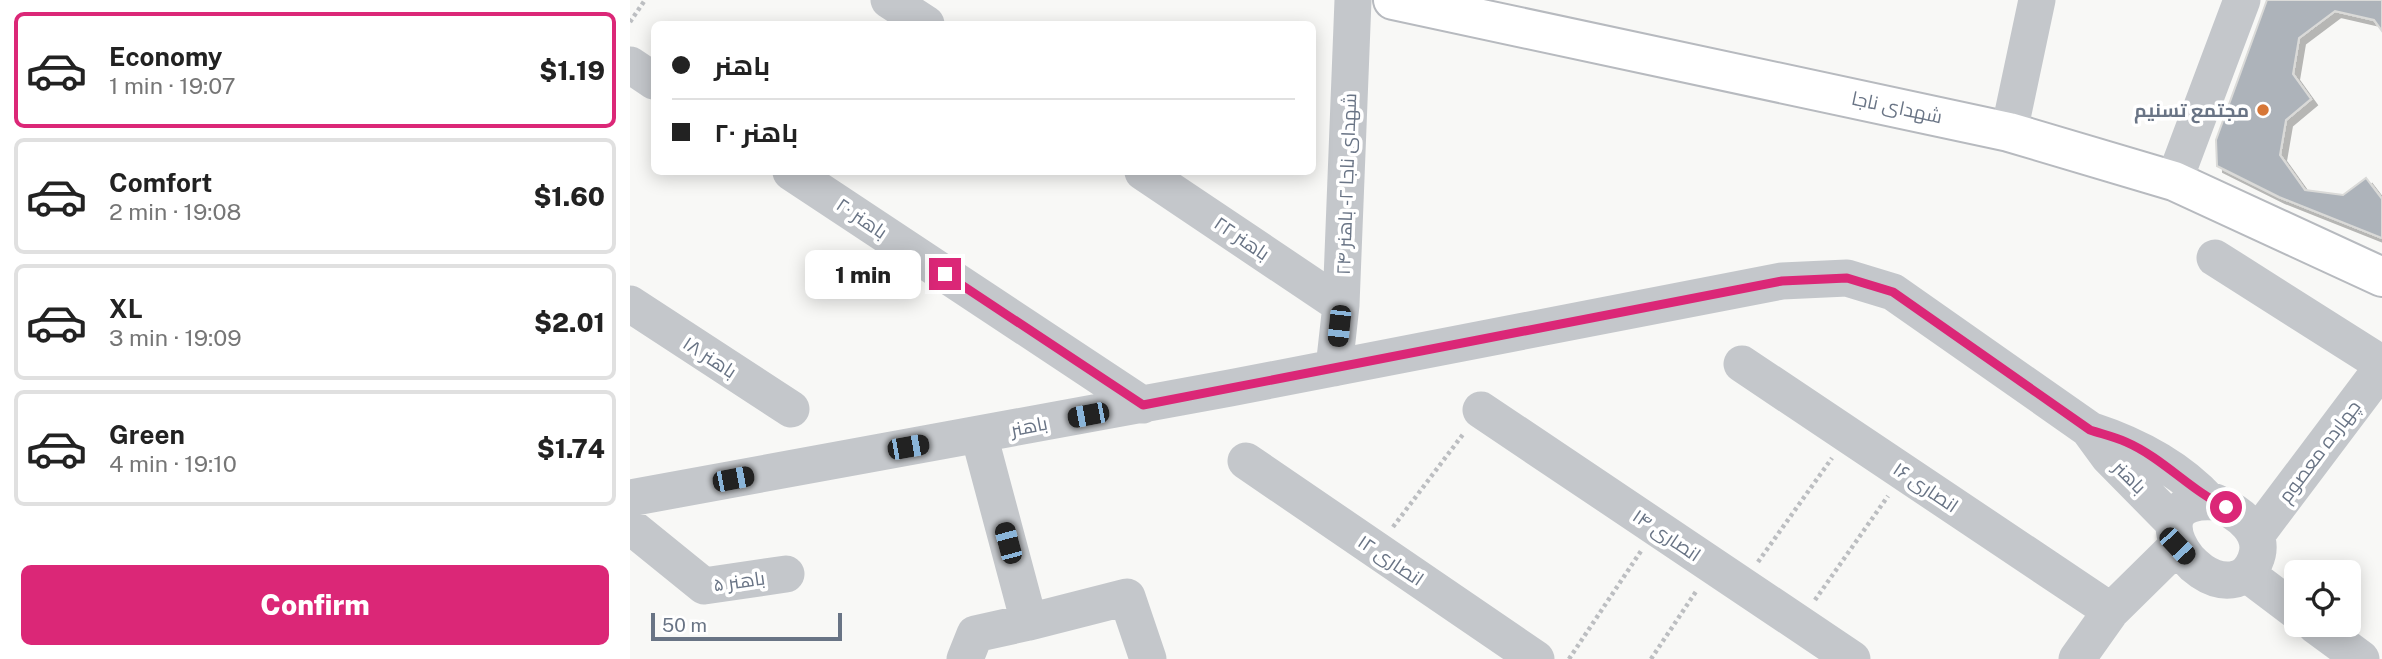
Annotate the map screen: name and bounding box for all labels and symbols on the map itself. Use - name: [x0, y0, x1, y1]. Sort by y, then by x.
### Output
- street label: شهدای ناجا: [1850, 87, 1944, 128]
- street label: شهدای ناجا ۲ - باهنر ۲۴: [1332, 93, 1361, 275]
- place label: مجتمع تسنیم: [2134, 99, 2249, 124]
- marker: مجتمع تسنیم: [2255, 102, 2271, 118]
- street label: باهنر ۲۰: [832, 193, 892, 244]
- street label: باهنر ۲۲: [1210, 212, 1274, 265]
- callout: 1 min: [805, 250, 920, 298]
- route end: [929, 258, 961, 290]
- car: [1327, 304, 1352, 348]
- street label: باهنر ۱۸: [679, 332, 741, 383]
- street label: چهارده معصوم: [2274, 396, 2367, 508]
- car: [1066, 401, 1111, 429]
- street label: باهنر: [1008, 412, 1049, 442]
- car: [886, 433, 931, 461]
- street label: باهنر: [2108, 455, 2151, 499]
- street label: انصاری ۱۶: [1889, 457, 1963, 518]
- car: [711, 465, 756, 493]
- route start: [2210, 491, 2242, 523]
- street label: انصاری ۱۴: [1628, 504, 1705, 567]
- car: [993, 520, 1024, 566]
- car: [2155, 523, 2200, 569]
- street label: انصاری ۱۲: [1353, 530, 1428, 591]
- street label: باهنر ۵: [712, 566, 766, 597]
- scale bar: [651, 610, 842, 642]

